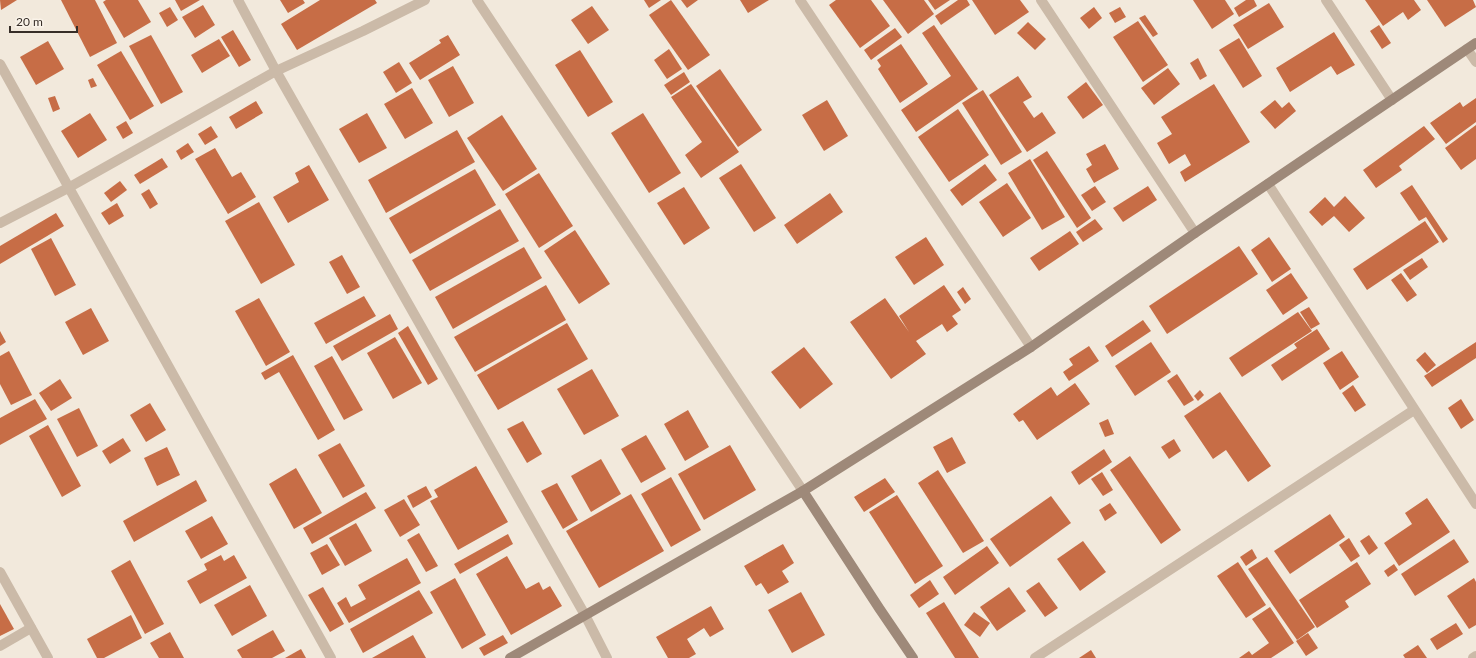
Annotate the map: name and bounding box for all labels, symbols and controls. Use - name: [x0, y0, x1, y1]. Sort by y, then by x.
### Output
- scale bar: [10, 8, 77, 34]
- text: 20 m: [16, 14, 43, 29]

